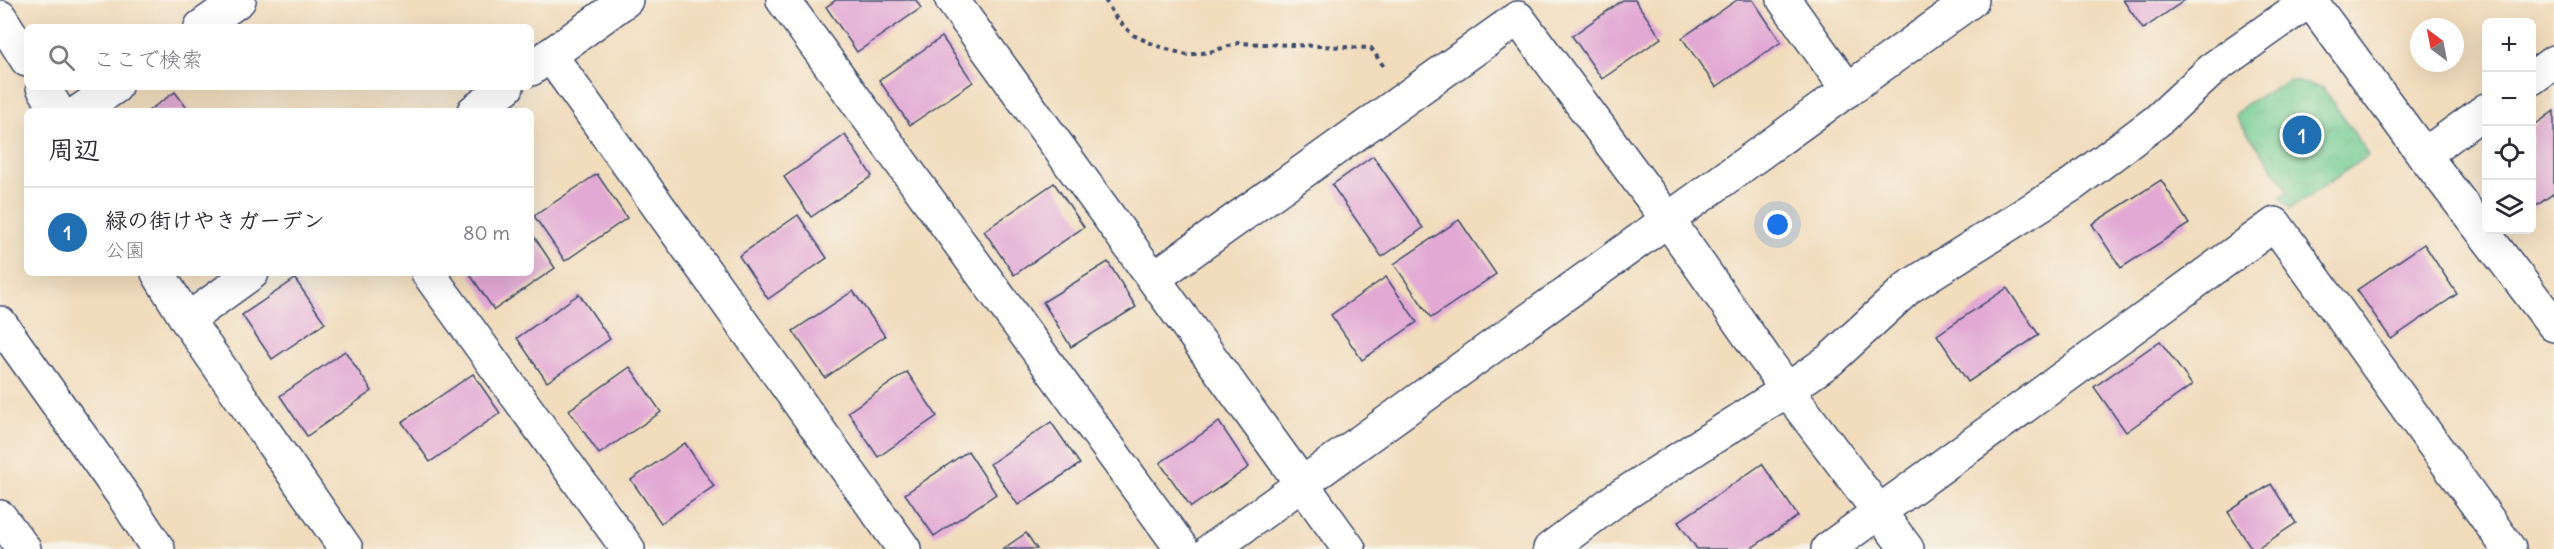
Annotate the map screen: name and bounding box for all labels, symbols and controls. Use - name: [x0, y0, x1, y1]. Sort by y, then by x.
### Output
- north arrow: [2410, 18, 2464, 72]
- map controls: [2482, 18, 2536, 234]
- button: +: [2482, 18, 2536, 72]
- search box: [24, 24, 534, 90]
- icon: search: [45, 41, 78, 74]
- text: ここで検索: [93, 45, 203, 73]
- button: −: [2482, 72, 2536, 126]
- pin: 1: [2282, 112, 2322, 158]
- button: locate: [2482, 126, 2536, 180]
- text: 周辺: [48, 133, 100, 166]
- button: layers: [2482, 180, 2536, 234]
- text: 緑の街けやきガーデン: [105, 206, 325, 234]
- your location: [1763, 210, 1792, 239]
- text: 1: [64, 220, 71, 245]
- text: 80 m: [463, 220, 510, 245]
- text: 公園: [105, 237, 145, 262]

